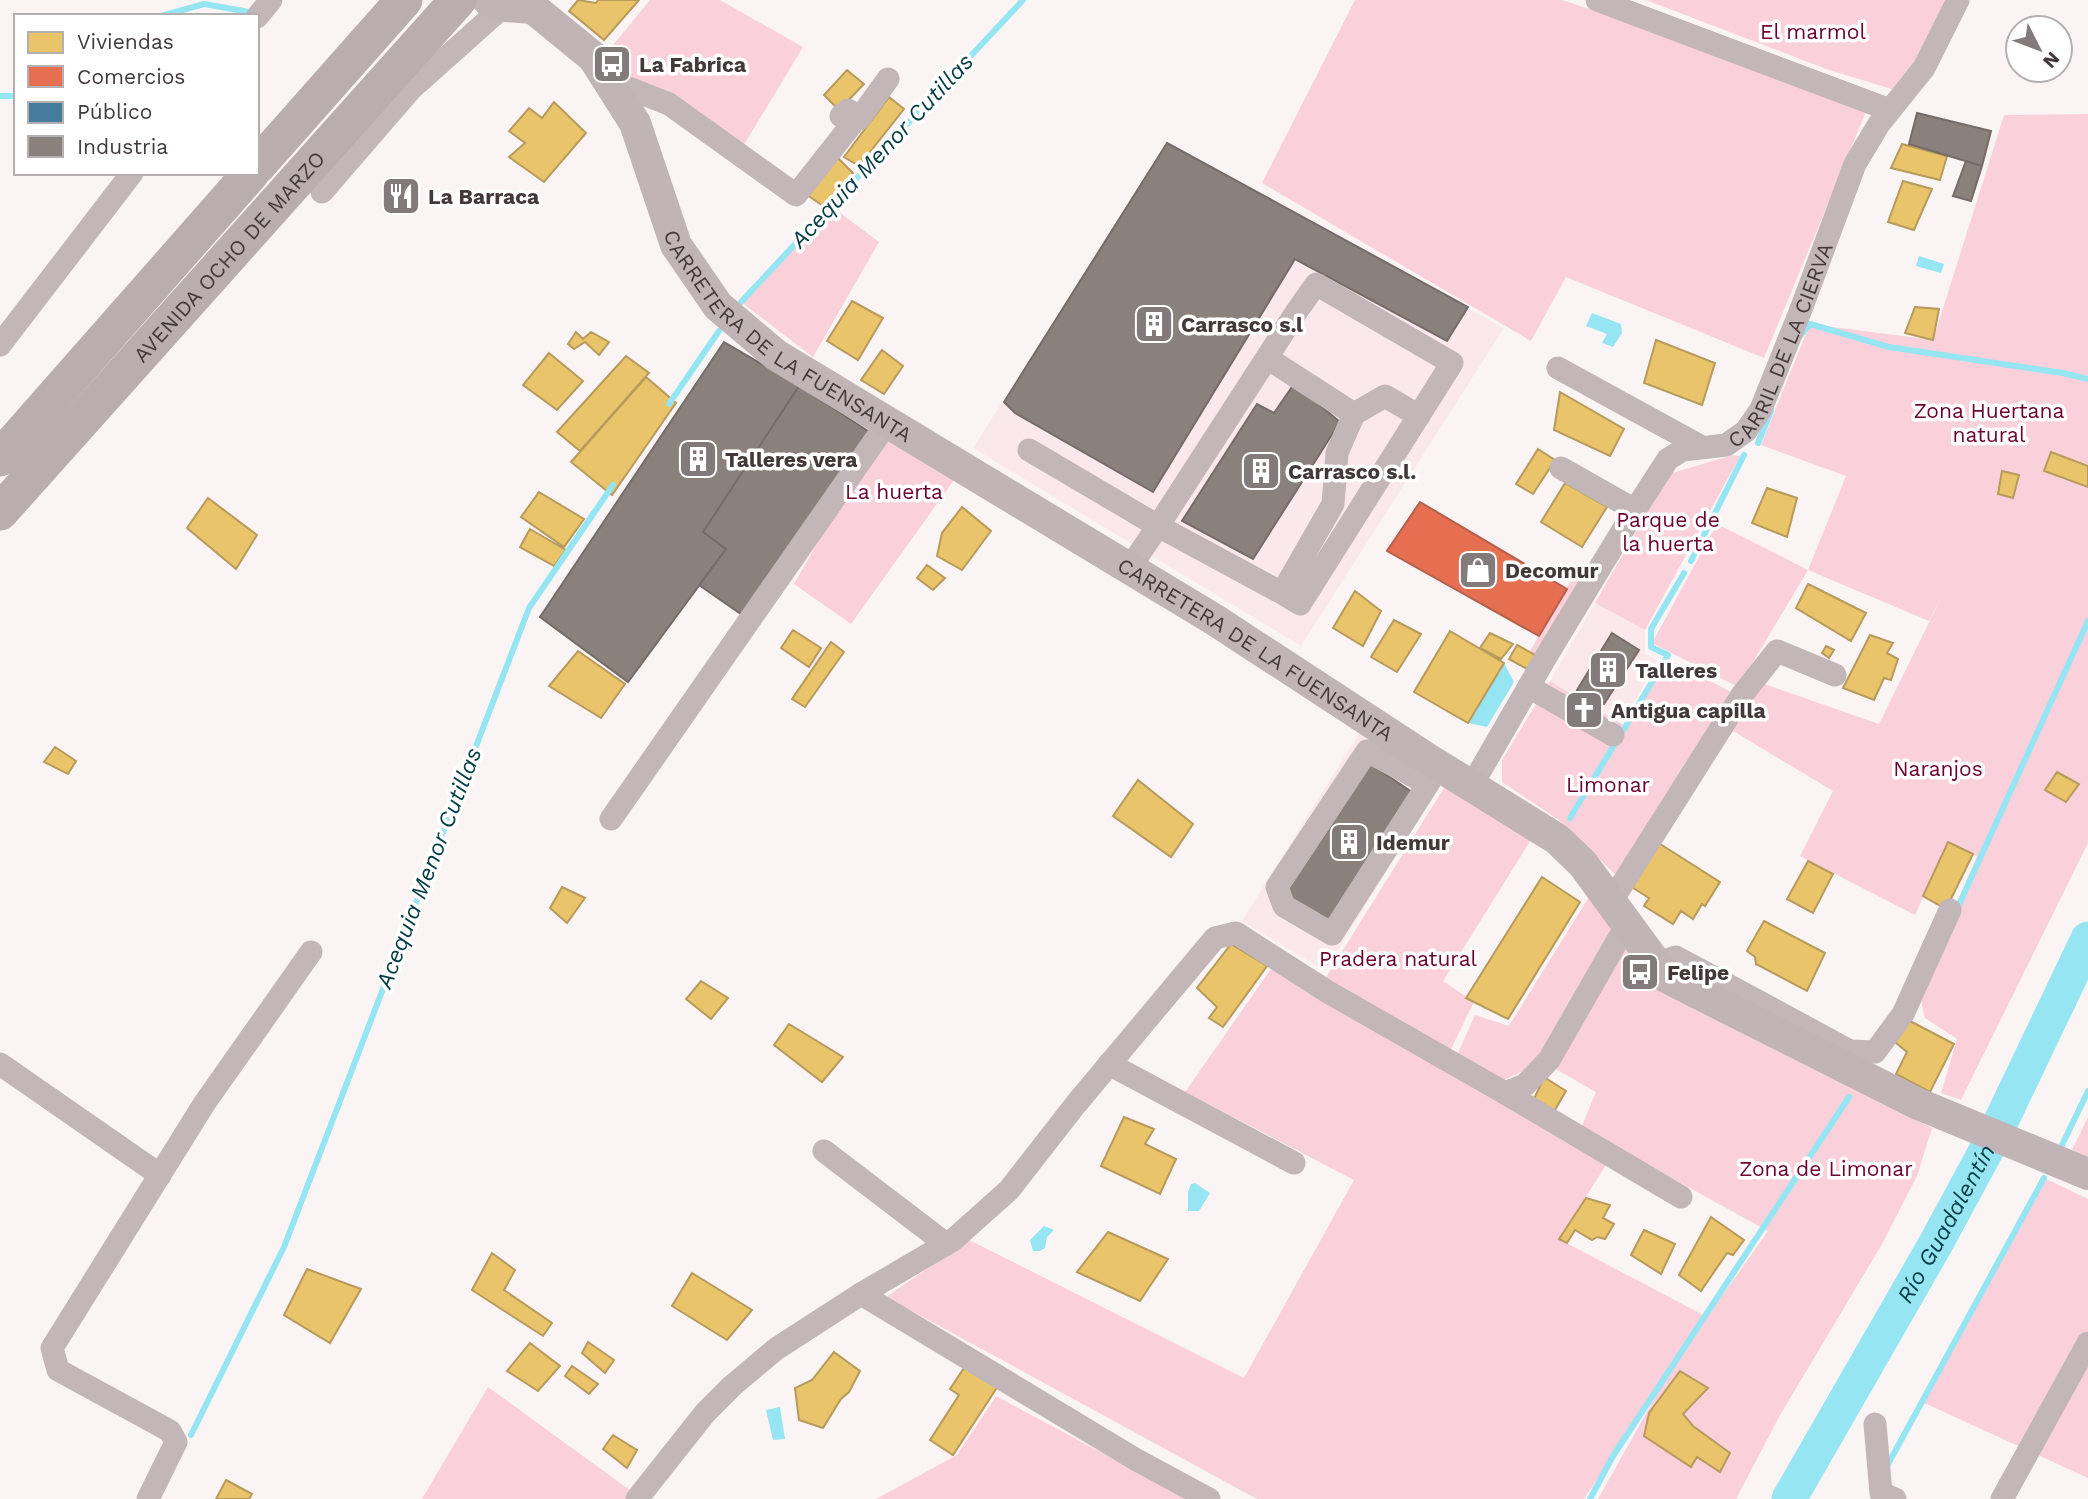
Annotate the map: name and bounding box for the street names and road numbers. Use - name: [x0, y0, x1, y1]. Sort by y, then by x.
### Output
- street label: AVENIDA OCHO DE MARZO: [128, 146, 330, 367]
- street label: CARRETERA DE LA FUENSANTA: [659, 226, 917, 447]
- street label: CARRIL DE LA CIERVA: [1723, 239, 1837, 453]
- street label: CARRETERA DE LA FUENSANTA: [1113, 552, 1399, 746]

